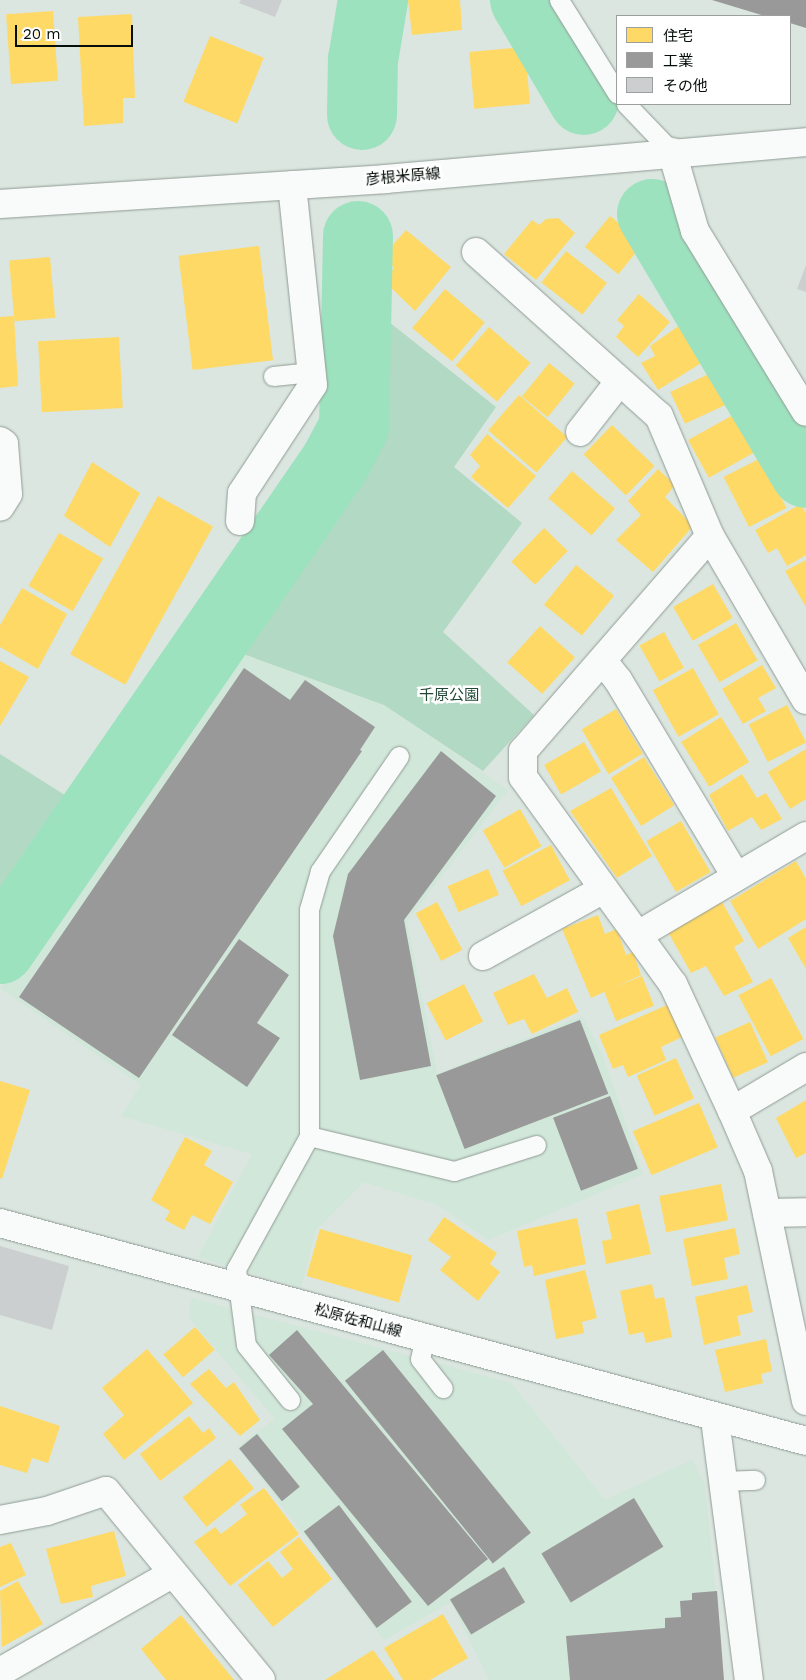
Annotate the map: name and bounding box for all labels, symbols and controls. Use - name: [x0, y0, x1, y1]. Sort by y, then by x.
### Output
- scale bar: [18, 15, 135, 47]
- legend: [616, 15, 791, 105]
- text: 20 m: [23, 25, 61, 43]
- text: 住宅: [663, 27, 693, 45]
- text: 工業: [663, 52, 693, 70]
- text: その他: [663, 77, 708, 95]
- street label: 彦根米原線: [365, 165, 441, 189]
- park label: 千原公園: [419, 687, 479, 705]
- street label: 松原佐和山線: [312, 1301, 404, 1341]

